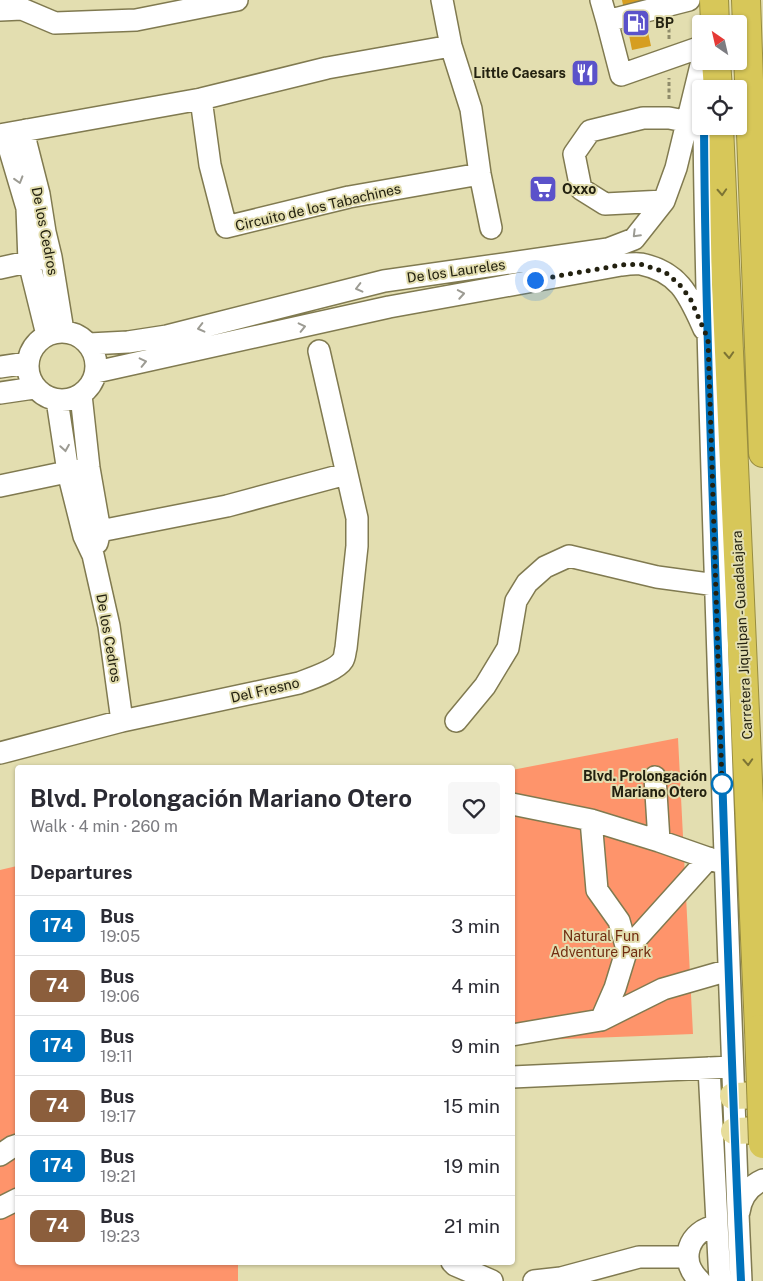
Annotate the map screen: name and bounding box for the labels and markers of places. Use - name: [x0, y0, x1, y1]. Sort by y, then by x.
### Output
- fuel station icon: BP: [621, 8, 651, 38]
- place label: BP: [655, 15, 674, 31]
- restaurant icon: Little Caesars: [570, 58, 600, 88]
- place label: Little Caesars: [473, 65, 566, 81]
- supermarket icon: Oxxo: [528, 174, 558, 204]
- place label: Oxxo: [562, 181, 596, 197]
- place label: Blvd. Prolongación Mariano Otero: [583, 768, 707, 800]
- marker: Blvd. Prolongación Mariano Otero: [711, 773, 733, 795]

